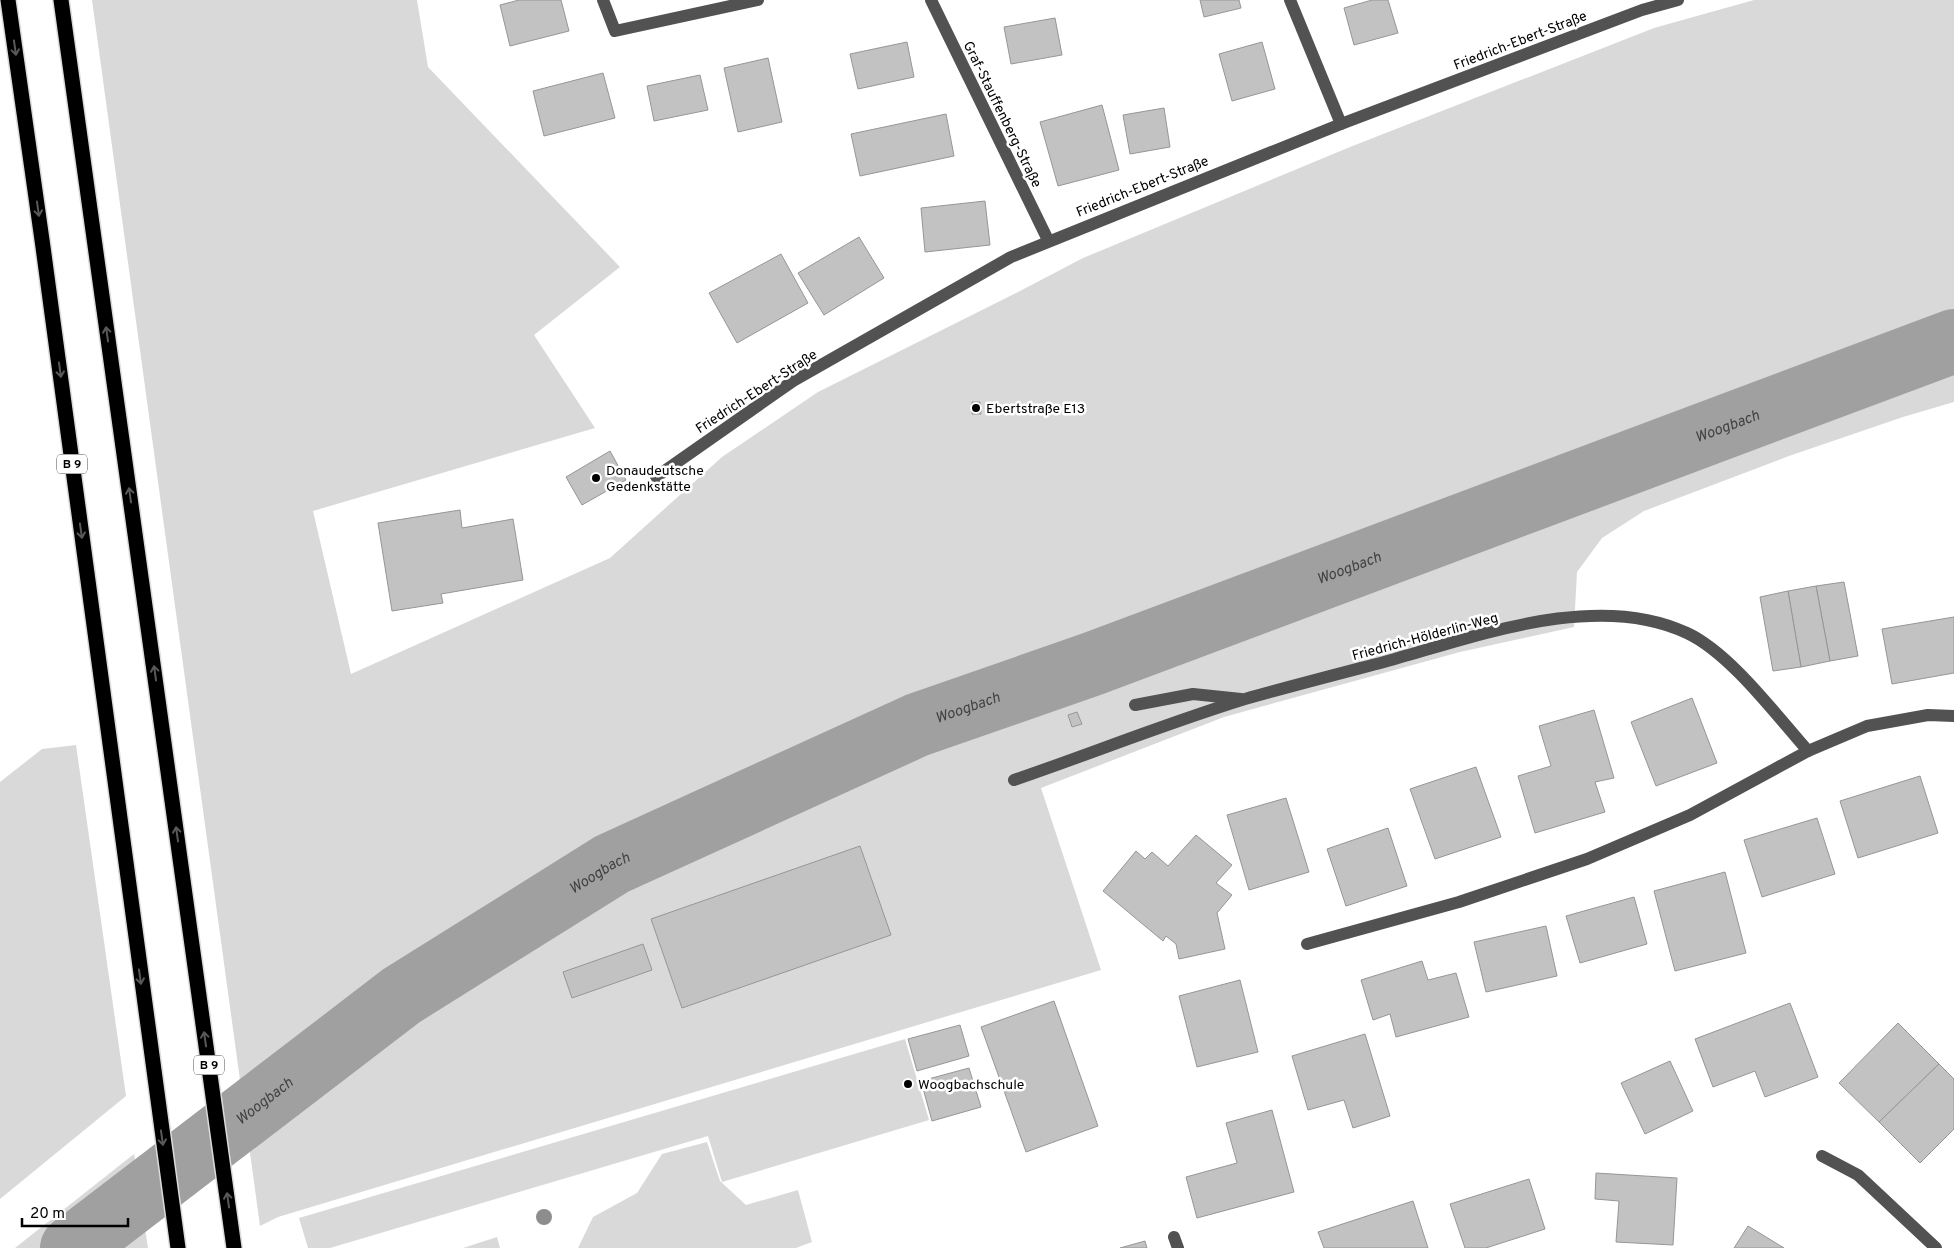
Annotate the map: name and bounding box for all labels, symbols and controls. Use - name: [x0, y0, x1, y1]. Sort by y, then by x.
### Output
- street label: Friedrich-Ebert-Straße: [1452, 8, 1590, 75]
- street label: Graf-Stauffenberg-Straße: [959, 39, 1045, 191]
- one-way arrow: [10, 40, 20, 56]
- street label: Friedrich-Ebert-Straße: [1074, 153, 1211, 222]
- one-way arrow: [33, 201, 43, 217]
- one-way arrow: [102, 326, 112, 342]
- street label: Friedrich-Ebert-Straße: [693, 347, 821, 438]
- one-way arrow: [55, 362, 65, 378]
- place label: Ebertstraße E13: [986, 401, 1085, 418]
- marker: Ebertstraße E13: [970, 402, 982, 414]
- water label: Woogbach: [1693, 407, 1762, 448]
- road number: B 9: [57, 454, 87, 474]
- place label: Donaudeutsche Gedenkstätte: [606, 463, 704, 496]
- marker: Donaudeutsche Gedenkstätte: [590, 472, 602, 484]
- one-way arrow: [125, 487, 135, 503]
- one-way arrow: [76, 523, 86, 539]
- water label: Woogbach: [1314, 548, 1384, 590]
- street label: Friedrich-Hölderlin-Weg: [1351, 610, 1500, 665]
- one-way arrow: [150, 666, 160, 682]
- water label: Woogbach: [933, 689, 1003, 729]
- one-way arrow: [172, 827, 182, 843]
- water label: Woogbach: [566, 849, 633, 899]
- one-way arrow: [136, 968, 146, 984]
- one-way arrow: [200, 1031, 210, 1047]
- road number: B 9: [194, 1056, 224, 1074]
- water label: Woogbach: [232, 1074, 298, 1130]
- place label: Woogbachschule: [918, 1077, 1024, 1094]
- marker: Woogbachschule: [902, 1078, 914, 1090]
- one-way arrow: [158, 1129, 168, 1145]
- one-way arrow: [222, 1192, 232, 1208]
- scale bar: [22, 1196, 129, 1228]
- text: 20 m: [30, 1205, 65, 1224]

